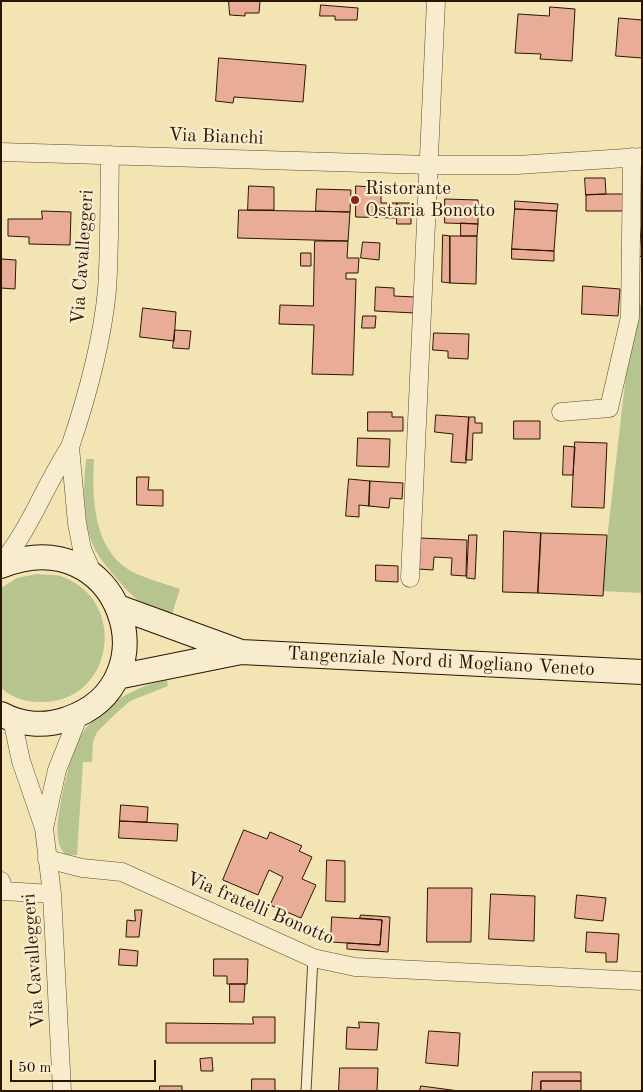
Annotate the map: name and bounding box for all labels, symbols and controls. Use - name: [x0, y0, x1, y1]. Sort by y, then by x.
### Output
- street label: Via Bianchi: [168, 124, 264, 150]
- place label: Ristorante Ostaria Bonotto: [365, 178, 495, 222]
- street label: Via Cavalleggeri: [67, 189, 99, 325]
- marker: Ristorante Ostaria Bonotto: [349, 194, 361, 206]
- street label: Tangenziale Nord di Mogliano Veneto: [287, 643, 595, 681]
- street label: Via fratelli Bonotto: [183, 868, 337, 950]
- street label: Via Cavalleggeri: [18, 893, 50, 1029]
- scale bar: [12, 1050, 159, 1082]
- text: 50 m: [18, 1061, 52, 1076]

